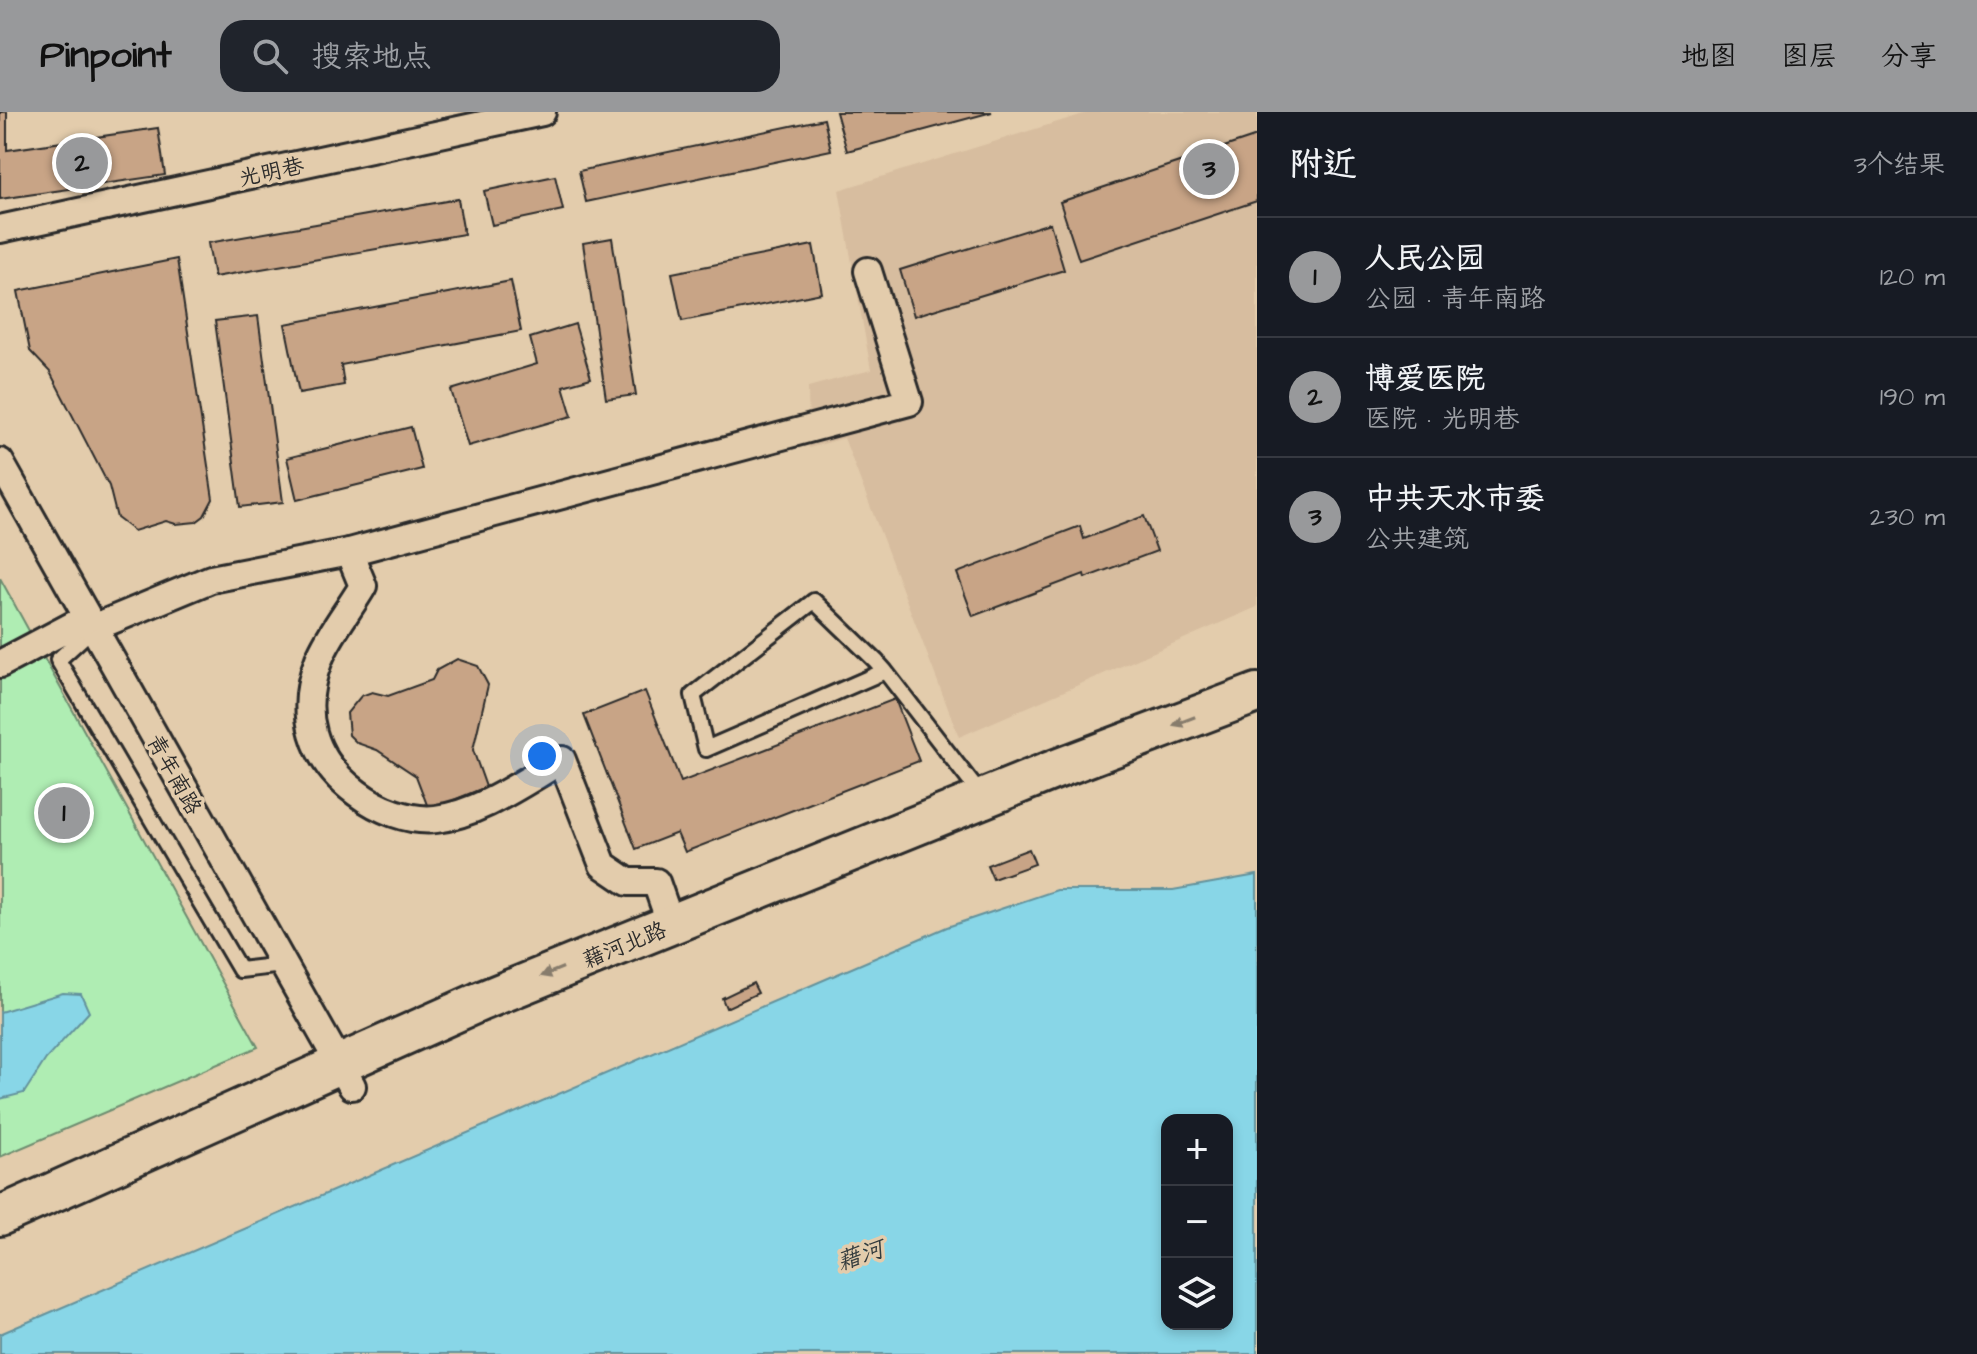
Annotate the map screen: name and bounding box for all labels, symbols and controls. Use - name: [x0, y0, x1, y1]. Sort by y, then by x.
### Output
- search box: [220, 20, 780, 92]
- text: Pinpoint: [40, 30, 172, 82]
- icon: search: [248, 34, 292, 78]
- text: 搜索地点: [312, 36, 432, 78]
- text: 地图: [1681, 37, 1737, 76]
- text: 图层: [1781, 37, 1837, 76]
- text: 分享: [1881, 37, 1937, 76]
- pin: 2: [56, 133, 108, 193]
- pin: 3: [1183, 139, 1235, 199]
- text: 附近: [1289, 141, 1357, 189]
- text: 3个结果: [1854, 147, 1945, 183]
- street label: 光明巷: [236, 150, 307, 194]
- text: 人民公园: [1365, 238, 1485, 280]
- text: 1: [1313, 259, 1317, 295]
- text: 120 m: [1880, 259, 1945, 295]
- text: 公园 · 青年南路: [1365, 281, 1545, 317]
- text: 博爱医院: [1365, 358, 1485, 400]
- text: 2: [1308, 379, 1322, 415]
- text: 190 m: [1880, 379, 1945, 415]
- text: 医院 · 光明巷: [1365, 401, 1519, 437]
- text: 中共天水市委: [1365, 478, 1545, 520]
- text: 3: [1308, 499, 1322, 535]
- text: 230 m: [1870, 499, 1945, 535]
- text: 公共建筑: [1365, 521, 1469, 557]
- one-way arrow: [1172, 715, 1196, 728]
- street label: 青年南路: [139, 729, 209, 821]
- your location: [522, 736, 562, 776]
- pin: 1: [38, 783, 90, 843]
- street label: 藉河北路: [578, 915, 671, 976]
- one-way arrow: [540, 966, 564, 979]
- map controls: [1161, 1114, 1233, 1330]
- button: +: [1161, 1114, 1233, 1186]
- button: −: [1161, 1186, 1233, 1258]
- water label: 藉河: [832, 1231, 892, 1280]
- button: layers: [1161, 1258, 1233, 1330]

